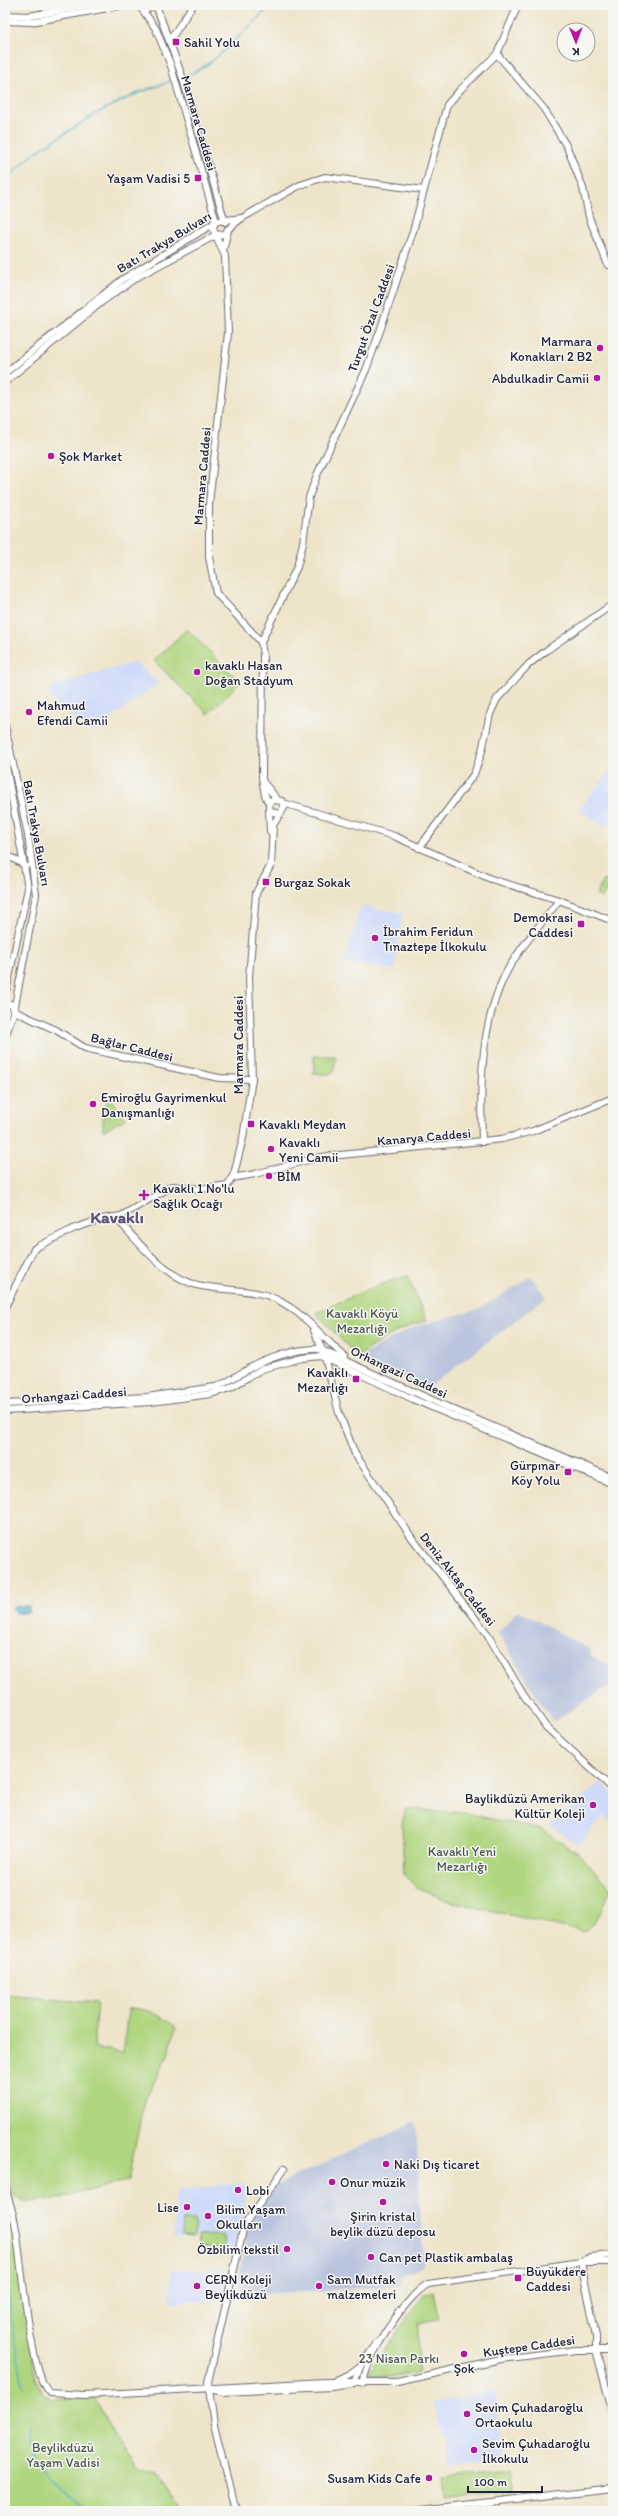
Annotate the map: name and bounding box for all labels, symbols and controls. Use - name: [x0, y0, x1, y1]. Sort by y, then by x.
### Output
- north arrow: [556, 22, 596, 62]
- place label: Sahil Yolu: [184, 35, 240, 50]
- marker: Sahil Yolu: [171, 37, 181, 47]
- text: K: [572, 45, 580, 58]
- street label: Marmara Caddesi: [178, 74, 220, 172]
- place label: Yaşam Vadisi 5: [107, 171, 190, 186]
- marker: Yaşam Vadisi 5: [193, 173, 203, 183]
- street label: Batı Trakya Bulvarı: [114, 208, 214, 276]
- street label: Turgut Özal Caddesi: [345, 262, 397, 374]
- place label: Marmara Konakları 2 B2: [510, 334, 592, 364]
- marker: Marmara Konakları 2 B2: [595, 343, 605, 353]
- place label: Abdulkadir Camii: [492, 371, 589, 386]
- marker: Abdulkadir Camii: [592, 373, 602, 383]
- street label: Marmara Caddesi: [190, 426, 214, 526]
- place label: Şok Market: [59, 449, 122, 464]
- marker: Şok Market: [46, 451, 56, 461]
- place label: kavaklı Hasan Doğan Stadyum: [205, 658, 294, 688]
- marker: kavaklı Hasan Doğan Stadyum: [192, 667, 202, 677]
- place label: Mahmud Efendi Camii: [37, 698, 108, 728]
- marker: Mahmud Efendi Camii: [24, 707, 34, 717]
- street label: Batı Trakya Bulvarı: [20, 779, 54, 887]
- place label: Burgaz Sokak: [274, 875, 351, 890]
- marker: Burgaz Sokak: [261, 877, 271, 887]
- place label: Demokrasi Caddesi: [513, 910, 573, 940]
- marker: Demokrasi Caddesi: [576, 919, 586, 929]
- place label: İbrahim Feridun Tınaztepe İlkokulu: [383, 924, 486, 954]
- marker: İbrahim Feridun Tınaztepe İlkokulu: [370, 933, 380, 943]
- street label: Marmara Caddesi: [231, 996, 246, 1094]
- street label: Bağlar Caddesi: [89, 1030, 175, 1064]
- place label: Emiroğlu Gayrimenkul Danışmanlığı: [101, 1090, 227, 1120]
- marker: Emiroğlu Gayrimenkul Danışmanlığı: [88, 1099, 98, 1109]
- place label: Kavaklı Meydan: [259, 1117, 347, 1132]
- marker: Kavaklı Meydan: [246, 1119, 256, 1129]
- street label: Kanarya Caddesi: [376, 1125, 472, 1149]
- place label: Kavaklı Yeni Camii: [279, 1135, 338, 1165]
- marker: Kavaklı Yeni Camii: [266, 1144, 276, 1154]
- place label: BİM: [277, 1169, 301, 1184]
- marker: BİM: [264, 1171, 274, 1181]
- place label: Kavaklı 1 No'lu Sağlık Ocağı: [153, 1181, 235, 1211]
- marker: Kavaklı 1 No'lu Sağlık Ocağı: [138, 1189, 150, 1201]
- district label: Kavaklı: [90, 1207, 144, 1227]
- park label: Kavaklı Köyü Mezarlığı: [326, 1306, 398, 1336]
- street label: Orhangazi Caddesi: [348, 1343, 450, 1401]
- place label: Kavaklı Mezarlığı: [297, 1365, 348, 1395]
- marker: Kavaklı Mezarlığı: [351, 1374, 361, 1384]
- street label: Orhangazi Caddesi: [21, 1384, 127, 1406]
- place label: Gürpınar Köy Yolu: [510, 1458, 560, 1488]
- marker: Gürpınar Köy Yolu: [563, 1467, 573, 1477]
- street label: Deniz Aktaş Caddesi: [417, 1529, 499, 1629]
- place label: Baylikdüzü Amerikan Kültür Koleji: [465, 1791, 586, 1821]
- marker: Baylikdüzü Amerikan Kültür Koleji: [588, 1800, 598, 1810]
- park label: Kavaklı Yeni Mezarlığı: [428, 1844, 496, 1874]
- place label: Naki Dış ticaret: [394, 2157, 480, 2172]
- marker: Naki Dış ticaret: [381, 2159, 391, 2169]
- place label: Onur müzik: [340, 2175, 406, 2190]
- marker: Onur müzik: [327, 2177, 337, 2187]
- place label: Lobi: [246, 2183, 269, 2198]
- marker: Lobi: [233, 2185, 243, 2195]
- marker: Şirin kristal beylik düzü deposu: [378, 2197, 388, 2207]
- place label: Lise: [157, 2200, 179, 2215]
- marker: Lise: [182, 2202, 192, 2212]
- place label: Bilim Yaşam Okulları: [216, 2202, 286, 2232]
- place label: Şirin kristal beylik düzü deposu: [330, 2209, 436, 2239]
- marker: Bilim Yaşam Okulları: [203, 2211, 213, 2221]
- place label: Özbilim tekstil: [197, 2242, 279, 2257]
- marker: Özbilim tekstil: [282, 2244, 292, 2254]
- place label: Can pet Plastik ambalaş: [379, 2250, 513, 2265]
- marker: Can pet Plastik ambalaş: [366, 2252, 376, 2262]
- place label: Büyükdere Caddesi: [526, 2264, 586, 2294]
- place label: CERN Koleji Beylikdüzü: [205, 2272, 272, 2302]
- place label: Sam Mutfak malzemeleri: [327, 2272, 396, 2302]
- marker: Büyükdere Caddesi: [513, 2273, 523, 2283]
- marker: CERN Koleji Beylikdüzü: [192, 2281, 202, 2291]
- marker: Sam Mutfak malzemeleri: [314, 2281, 324, 2291]
- street label: Kuştepe Caddesi: [482, 2332, 576, 2360]
- marker: Şok: [459, 2349, 469, 2359]
- park label: 23 Nisan Parkı: [359, 2351, 439, 2366]
- place label: Şok: [454, 2361, 475, 2376]
- place label: Sevim Çuhadaroğlu Ortaokulu: [475, 2400, 583, 2430]
- marker: Sevim Çuhadaroğlu Ortaokulu: [462, 2409, 472, 2419]
- place label: Sevim Çuhadaroğlu İlkokulu: [482, 2436, 590, 2466]
- park label: Beylikdüzü Yaşam Vadisi: [26, 2440, 100, 2470]
- marker: Sevim Çuhadaroğlu İlkokulu: [469, 2445, 479, 2455]
- scale bar: [468, 2468, 542, 2494]
- place label: Susam Kids Cafe: [328, 2471, 421, 2486]
- marker: Susam Kids Cafe: [424, 2473, 434, 2483]
- text: 100 m: [474, 2475, 507, 2489]

